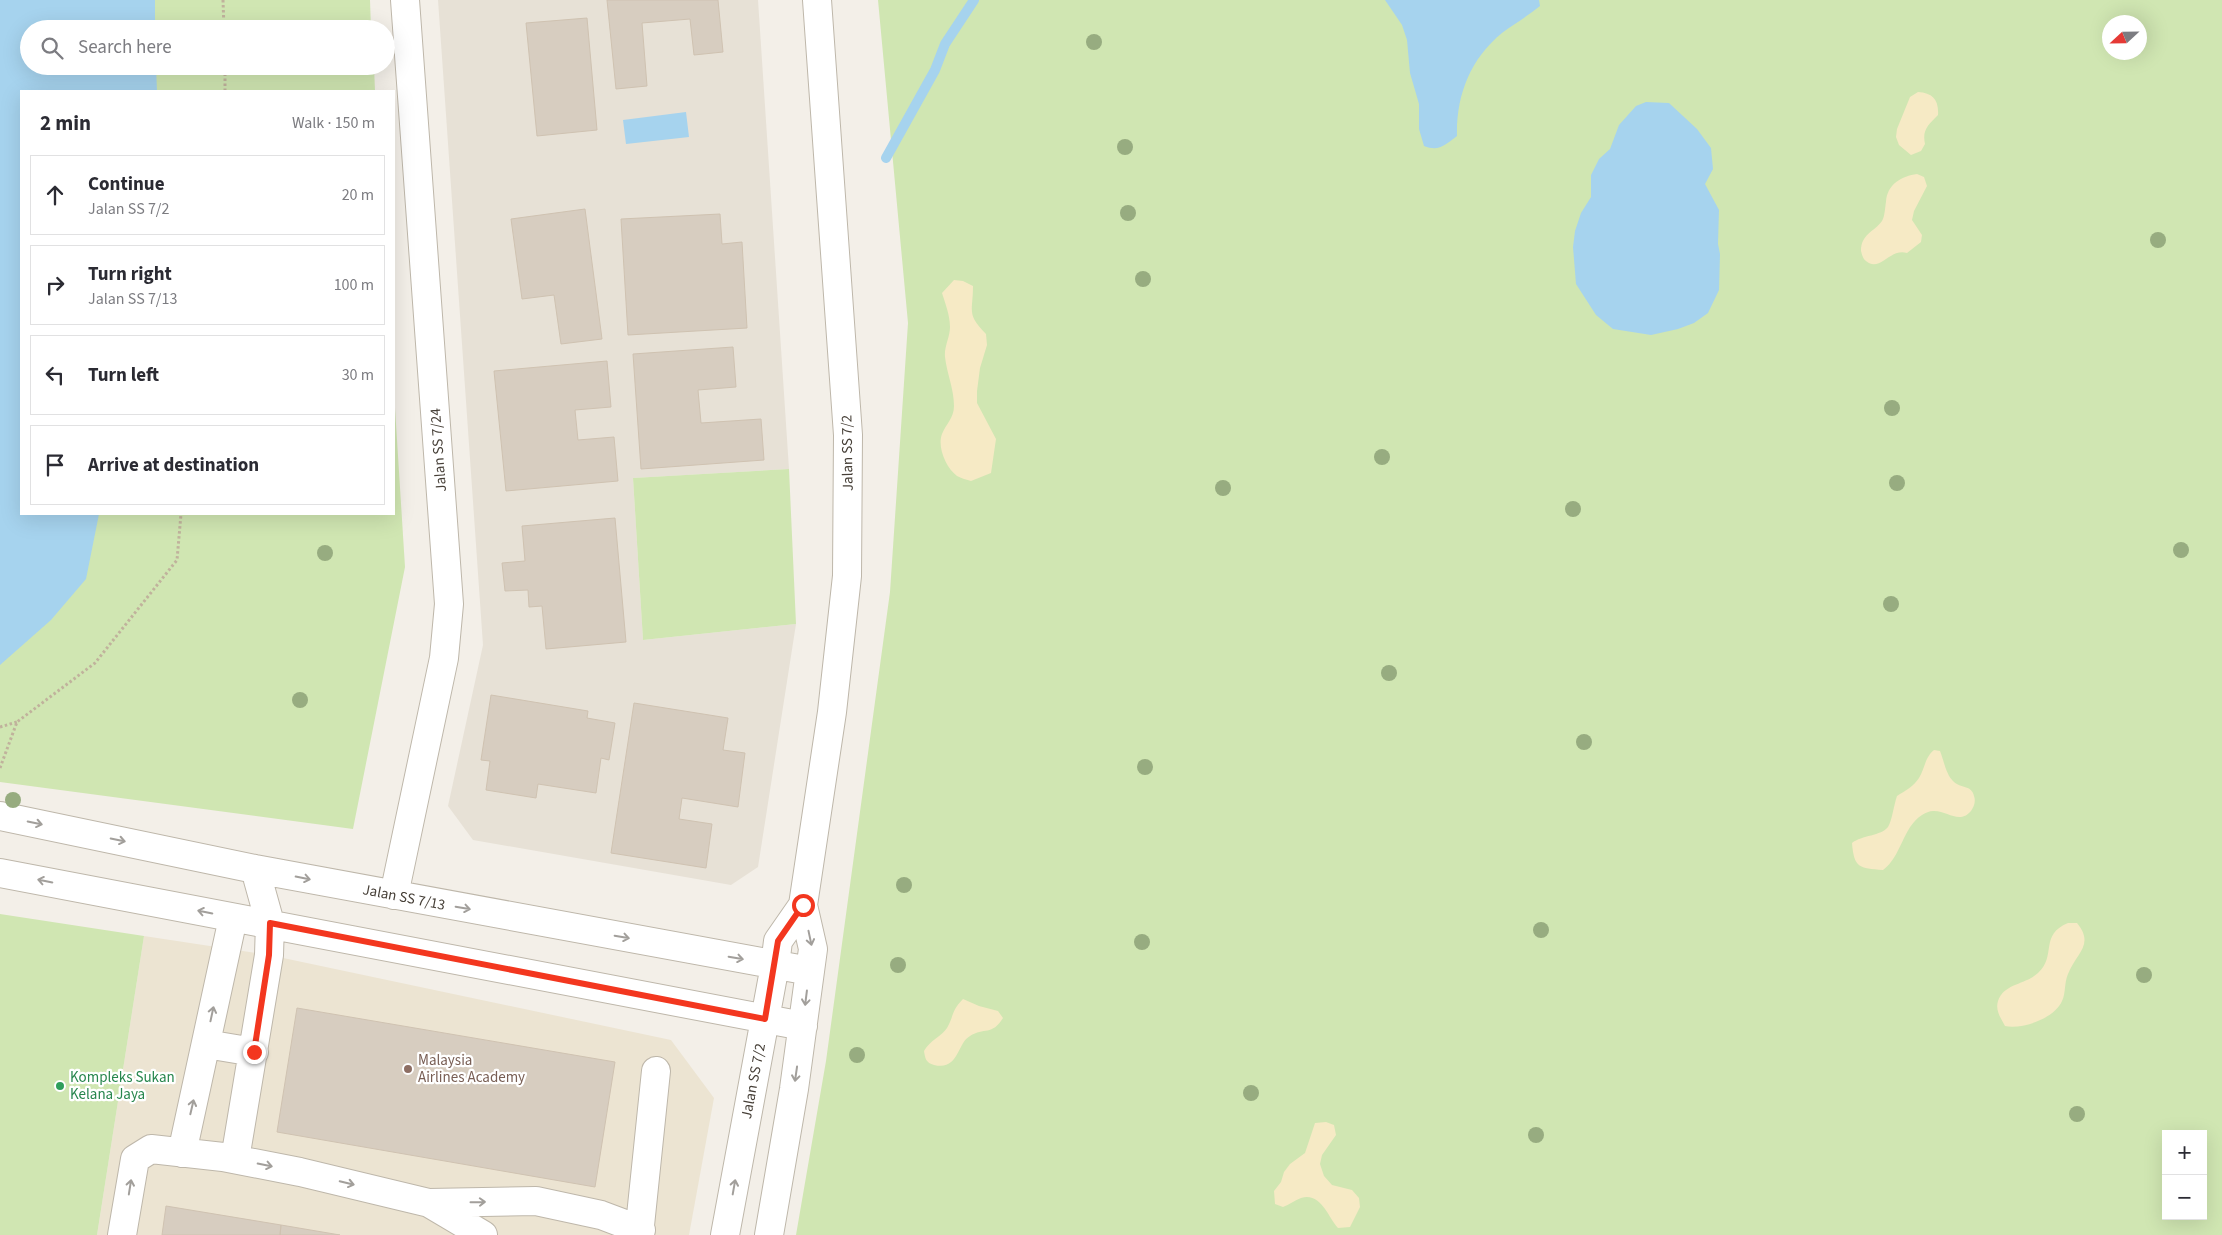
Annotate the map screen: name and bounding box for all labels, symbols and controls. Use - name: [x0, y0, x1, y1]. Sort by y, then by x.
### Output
- north arrow: [2102, 15, 2147, 60]
- search box: [20, 20, 395, 75]
- icon: search: [38, 34, 66, 62]
- text: Search here: [78, 34, 172, 61]
- text: 2 min: [40, 108, 91, 138]
- text: Walk · 150 m: [292, 112, 375, 134]
- text: Continue: [88, 171, 165, 198]
- icon: ahead: [41, 181, 69, 209]
- text: 20 m: [342, 184, 374, 206]
- text: Jalan SS 7/2: [88, 198, 169, 220]
- text: Turn right: [88, 261, 172, 288]
- icon: right: [41, 271, 69, 299]
- text: 100 m: [334, 274, 374, 296]
- text: Jalan SS 7/13: [88, 288, 177, 310]
- icon: left: [41, 361, 69, 389]
- text: Turn left: [88, 362, 159, 389]
- text: 30 m: [342, 364, 374, 386]
- street label: Jalan SS 7/24: [425, 407, 452, 492]
- street label: Jalan SS 7/2: [836, 415, 859, 491]
- icon: arrive: [41, 451, 69, 479]
- text: Arrive at destination: [88, 452, 259, 479]
- one-way arrow: [26, 819, 42, 828]
- one-way arrow: [109, 836, 125, 846]
- one-way arrow: [294, 873, 310, 883]
- one-way arrow: [38, 876, 54, 886]
- street label: Jalan SS 7/13: [361, 879, 447, 916]
- route start: [792, 894, 815, 917]
- one-way arrow: [454, 903, 470, 913]
- one-way arrow: [197, 907, 213, 917]
- one-way arrow: [806, 929, 815, 945]
- one-way arrow: [614, 933, 630, 943]
- one-way arrow: [728, 953, 744, 963]
- one-way arrow: [801, 990, 811, 1006]
- one-way arrow: [208, 1007, 217, 1023]
- route end: [243, 1041, 266, 1064]
- street label: Jalan SS 7/2: [736, 1042, 771, 1121]
- place label: Malaysia Airlines Academy: [418, 1050, 525, 1088]
- marker: Malaysia Airlines Academy: [402, 1063, 414, 1075]
- one-way arrow: [791, 1066, 801, 1082]
- place label: Kompleks Sukan Kelana Jaya: [70, 1067, 175, 1105]
- marker: Kompleks Sukan Kelana Jaya: [54, 1080, 66, 1092]
- one-way arrow: [188, 1100, 197, 1116]
- map controls: [2162, 1130, 2207, 1220]
- button: +: [2162, 1130, 2207, 1175]
- one-way arrow: [257, 1161, 273, 1171]
- button: −: [2162, 1175, 2207, 1220]
- one-way arrow: [126, 1179, 136, 1195]
- one-way arrow: [339, 1179, 355, 1188]
- one-way arrow: [729, 1179, 739, 1195]
- one-way arrow: [470, 1197, 486, 1207]

